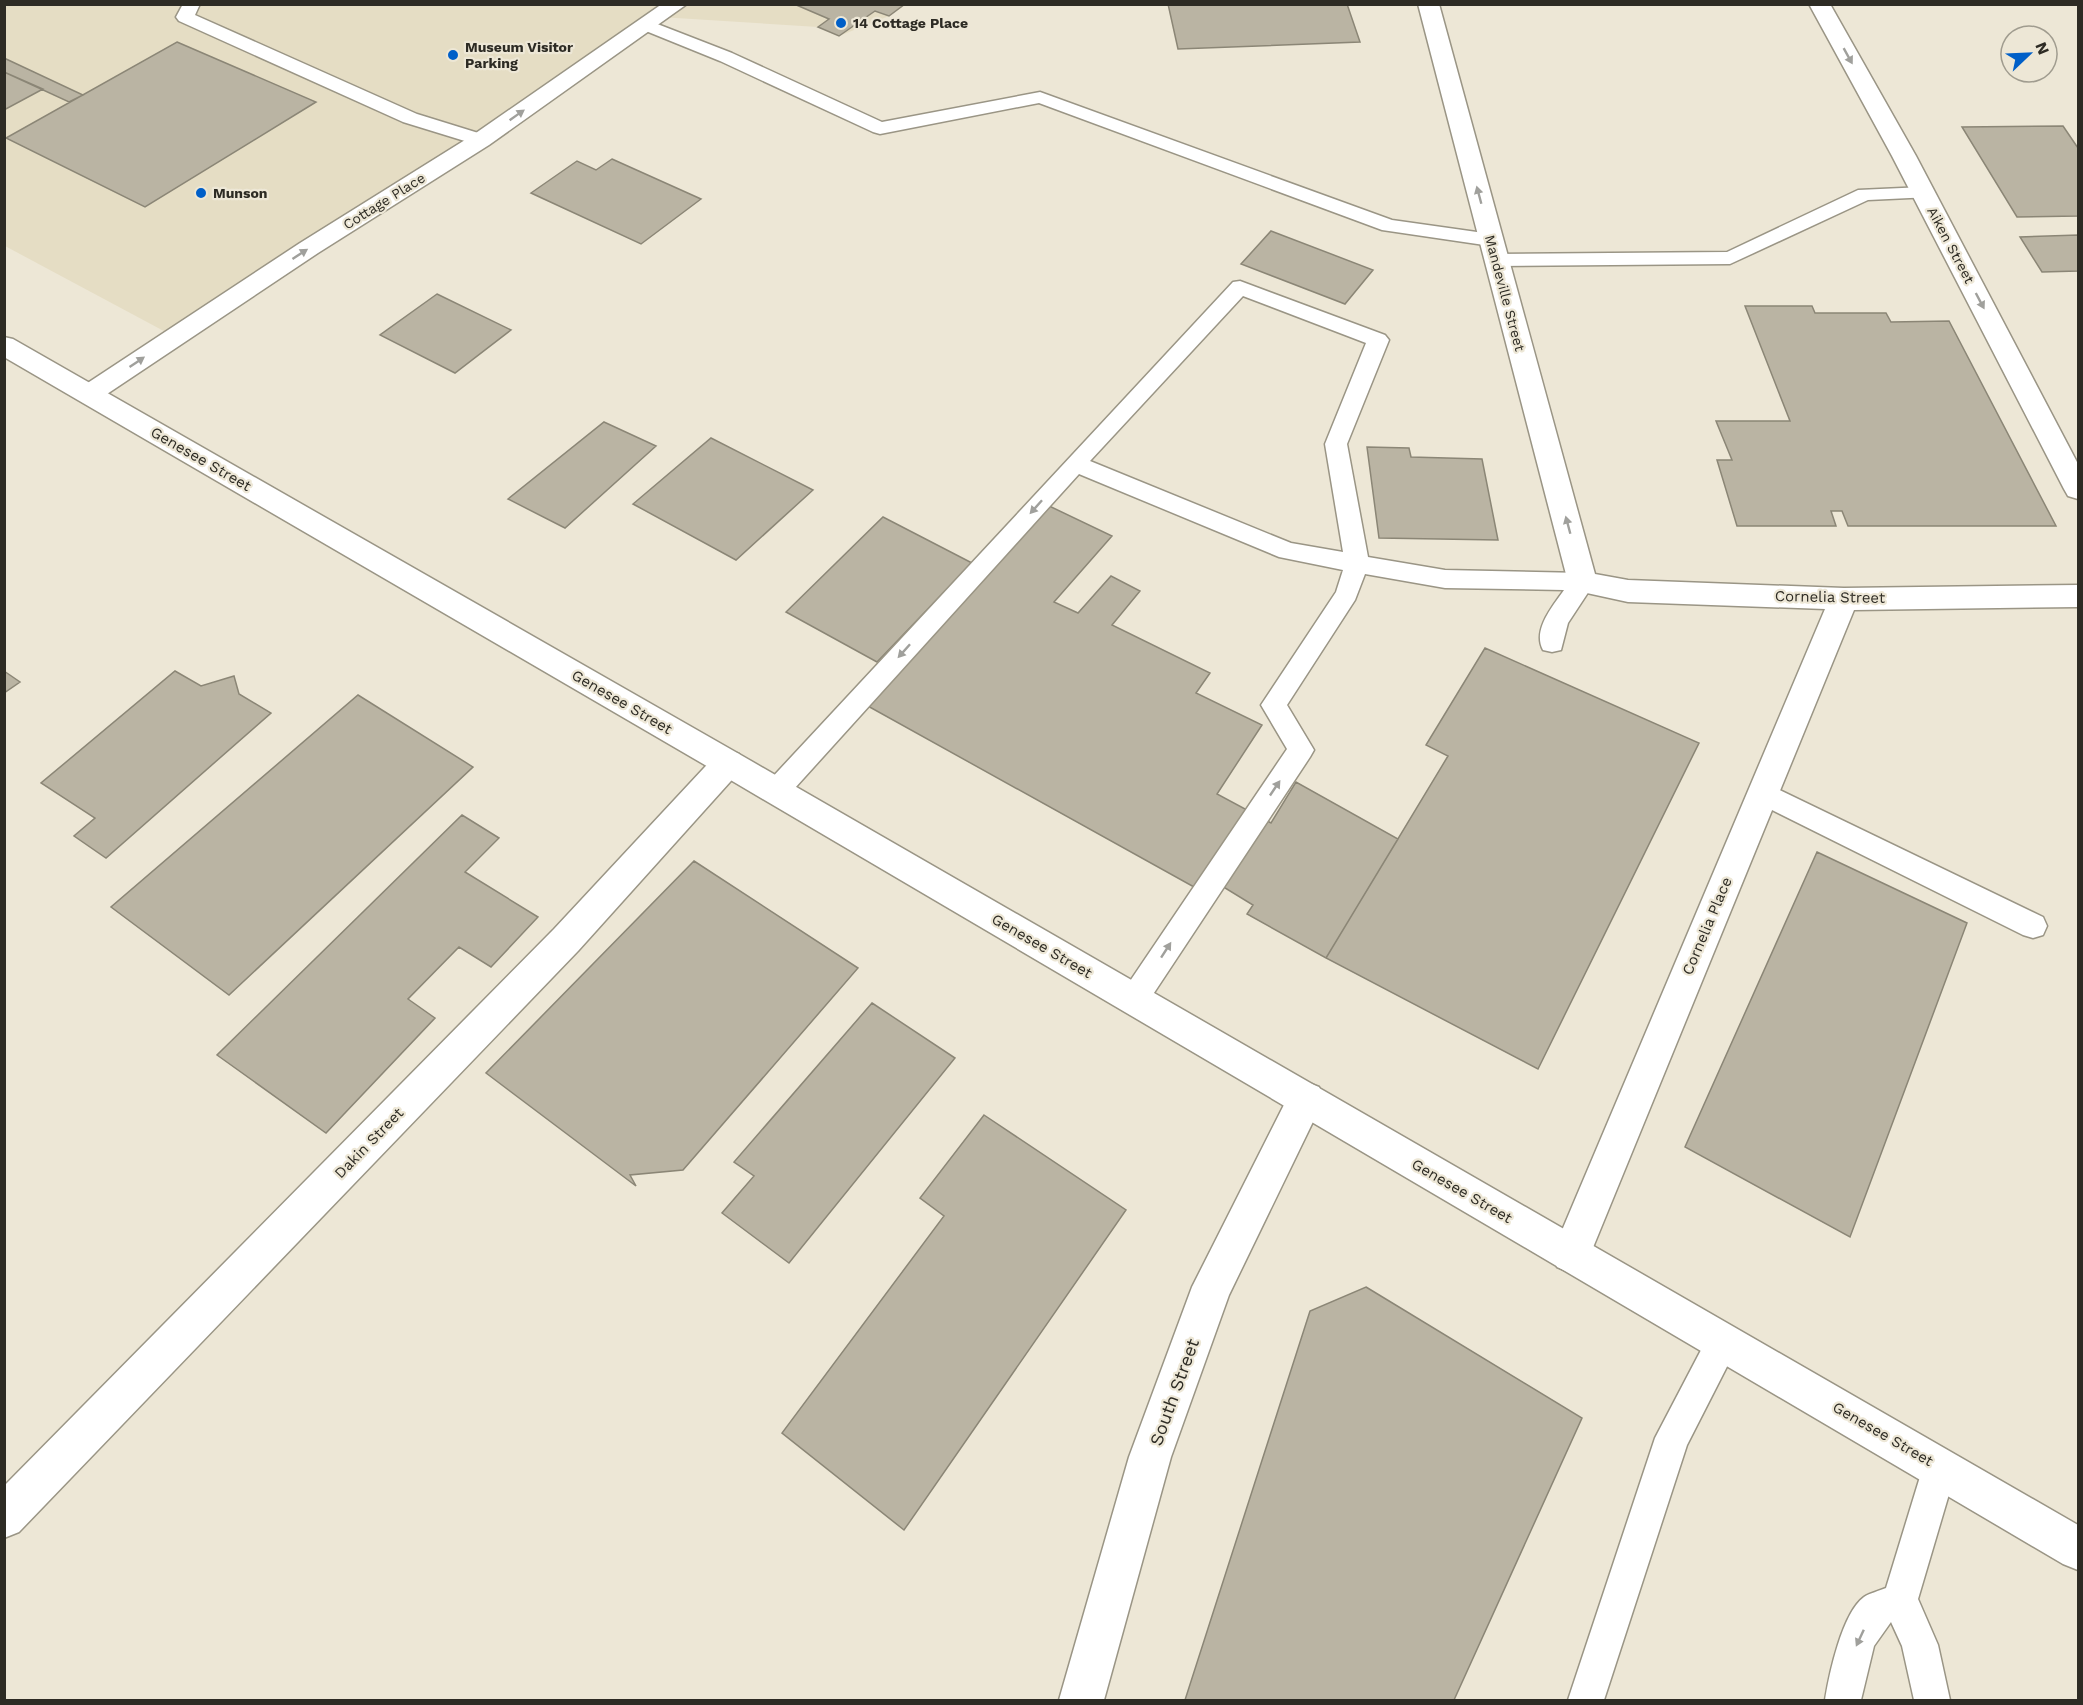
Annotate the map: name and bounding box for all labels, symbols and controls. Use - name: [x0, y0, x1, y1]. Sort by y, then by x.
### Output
- place label: 14 Cottage Place: [853, 15, 968, 31]
- marker: 14 Cottage Place: [834, 16, 848, 30]
- north arrow: [1999, 24, 2059, 84]
- place label: Museum Visitor Parking: [465, 39, 573, 71]
- text: N: [2031, 39, 2053, 58]
- one-way arrow: [1843, 47, 1853, 64]
- marker: Museum Visitor Parking: [446, 48, 460, 62]
- one-way arrow: [509, 109, 525, 121]
- street label: Cottage Place: [340, 169, 428, 233]
- place label: Munson: [213, 185, 268, 201]
- marker: Munson: [194, 186, 208, 200]
- one-way arrow: [1474, 186, 1483, 204]
- street label: Aiken Street: [1924, 204, 1978, 286]
- street label: Mandeville Street: [1482, 233, 1528, 353]
- one-way arrow: [292, 249, 308, 260]
- one-way arrow: [1975, 293, 1985, 310]
- one-way arrow: [129, 356, 146, 367]
- street label: Genesee Street: [148, 423, 255, 495]
- one-way arrow: [1030, 499, 1043, 514]
- one-way arrow: [1562, 516, 1572, 534]
- street label: Cornelia Street: [1775, 587, 1886, 607]
- one-way arrow: [897, 643, 911, 658]
- street label: Genesee Street: [569, 666, 676, 738]
- one-way arrow: [1269, 781, 1281, 797]
- street label: Cornelia Place: [1678, 874, 1736, 978]
- street label: Genesee Street: [989, 910, 1096, 982]
- one-way arrow: [1160, 942, 1171, 958]
- street label: Dakin Street: [331, 1103, 408, 1182]
- street label: Genesee Street: [1409, 1155, 1516, 1227]
- street label: South Street: [1145, 1335, 1203, 1448]
- street label: Genesee Street: [1830, 1398, 1937, 1470]
- one-way arrow: [1855, 1629, 1864, 1646]

